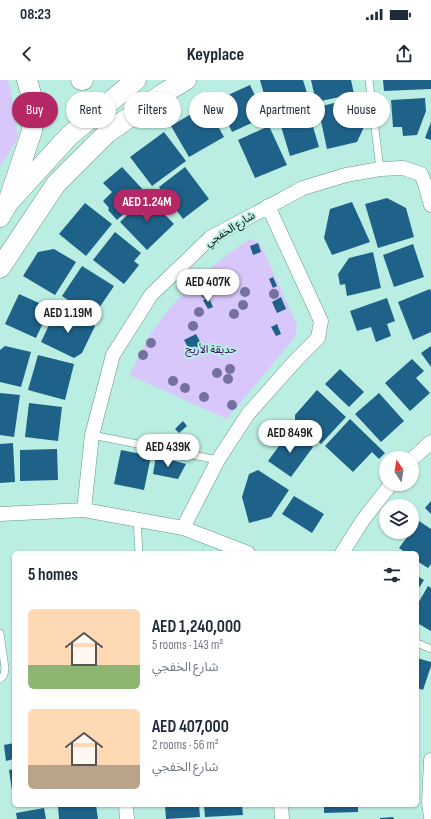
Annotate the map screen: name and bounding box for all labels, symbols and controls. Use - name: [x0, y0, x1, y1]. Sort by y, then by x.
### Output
- text: 08:23: [20, 5, 51, 24]
- icon: back: [16, 43, 38, 65]
- icon: share: [393, 43, 415, 65]
- text: Keyplace: [187, 44, 244, 65]
- chip: Buy: [12, 92, 58, 128]
- chip: Rent: [66, 92, 116, 128]
- chip: Filters: [124, 92, 181, 128]
- chip: New: [189, 92, 238, 128]
- chip: Apartment: [246, 92, 325, 128]
- chip: House: [333, 92, 390, 128]
- pin: AED 1.24M: [101, 189, 193, 223]
- text: AED 1.24M: [122, 194, 172, 210]
- street label: شارع الخفجي: [203, 208, 259, 252]
- pin: AED 407K: [167, 269, 249, 303]
- text: AED 407K: [186, 274, 231, 290]
- pin: AED 1.19M: [22, 300, 114, 334]
- text: AED 1.19M: [44, 305, 92, 321]
- park label: حديقة الأريج: [185, 343, 237, 357]
- pin: AED 849K: [249, 420, 331, 454]
- text: AED 849K: [267, 425, 313, 441]
- pin: AED 439K: [127, 434, 209, 468]
- text: AED 439K: [145, 439, 191, 455]
- north arrow: [379, 451, 419, 491]
- map controls: [379, 451, 419, 539]
- button: layers: [379, 499, 419, 539]
- icon: filters: [381, 564, 403, 586]
- text: 5 homes: [28, 565, 78, 585]
- text: AED 1,240,000: [152, 617, 241, 637]
- icon: home: [60, 625, 108, 673]
- text: 5 rooms · 143 m²: [152, 637, 223, 653]
- text: شارع الخفجي: [152, 659, 218, 675]
- text: AED 407,000: [152, 717, 229, 737]
- icon: home: [60, 725, 108, 773]
- text: 2 rooms · 56 m²: [152, 737, 219, 753]
- text: شارع الخفجي: [152, 759, 218, 775]

